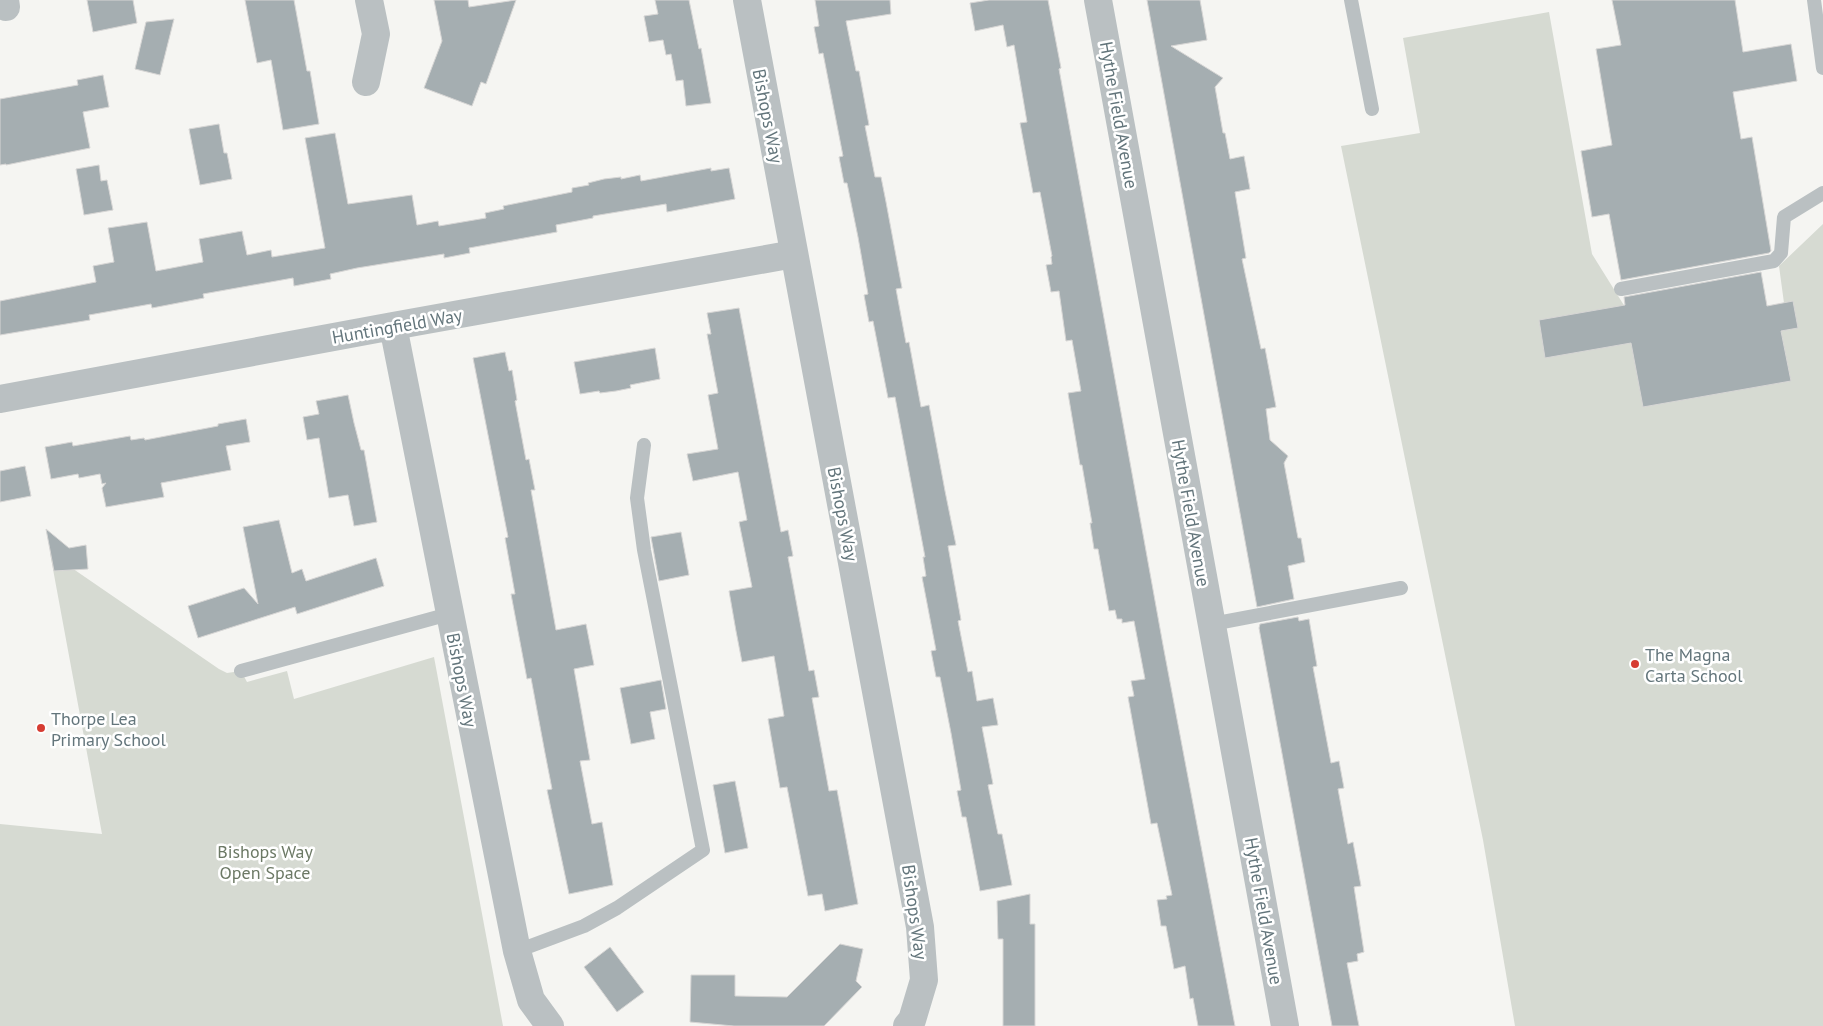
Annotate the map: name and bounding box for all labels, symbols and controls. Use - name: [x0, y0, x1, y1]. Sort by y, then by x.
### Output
- street label: Hythe Field Avenue: [1095, 40, 1143, 190]
- street label: Bishops Way: [748, 67, 789, 166]
- street label: Huntingfield Way: [330, 303, 465, 349]
- street label: Hythe Field Avenue: [1167, 438, 1215, 588]
- street label: Bishops Way: [823, 465, 864, 564]
- street label: Bishops Way: [442, 631, 483, 730]
- place label: The Magna Carta School: [1645, 643, 1743, 687]
- marker: The Magna Carta School: [1629, 658, 1641, 670]
- place label: Thorpe Lea Primary School: [51, 707, 166, 751]
- marker: Thorpe Lea Primary School: [35, 722, 47, 734]
- street label: Hythe Field Avenue: [1240, 836, 1288, 986]
- park label: Bishops Way Open Space: [217, 840, 313, 884]
- street label: Bishops Way: [897, 863, 933, 962]

